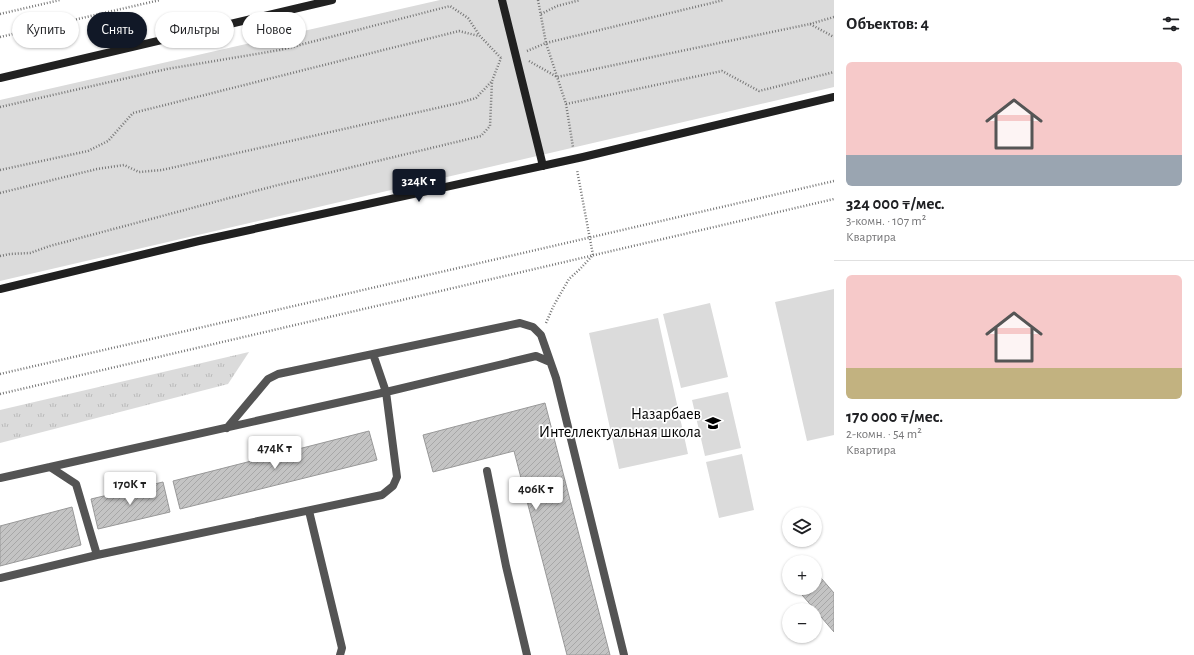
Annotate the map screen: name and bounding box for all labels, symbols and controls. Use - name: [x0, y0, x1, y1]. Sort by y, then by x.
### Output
- chip: Купить: [12, 12, 79, 48]
- chip: Снять: [87, 12, 147, 48]
- chip: Фильтры: [155, 12, 234, 48]
- chip: Новое: [242, 12, 306, 48]
- icon: filters: [1160, 13, 1182, 35]
- text: Объектов: 4: [846, 15, 929, 32]
- icon: home: [978, 88, 1050, 160]
- pin: 324K ₸: [386, 169, 452, 203]
- text: 324K ₸: [402, 175, 436, 188]
- text: 324 000 ₸/мес.: [846, 195, 945, 212]
- text: 3-комн. · 107 m²: [846, 215, 926, 228]
- text: Квартира: [846, 231, 896, 244]
- icon: home: [978, 301, 1050, 373]
- place label: Назарбаев Интеллектуальная школа: [539, 406, 701, 441]
- text: 170 000 ₸/мес.: [846, 408, 943, 425]
- school or university icon: Назарбаев Интеллектуальная школа: [704, 414, 722, 432]
- text: 2-комн. · 54 m²: [846, 428, 922, 441]
- pin: 474K ₸: [242, 436, 308, 470]
- text: 474K ₸: [257, 442, 293, 455]
- text: Квартира: [846, 444, 896, 457]
- pin: 170K ₸: [97, 472, 163, 506]
- pin: 406K ₸: [503, 477, 569, 511]
- text: 170K ₸: [113, 478, 147, 491]
- text: 406K ₸: [518, 483, 554, 496]
- map controls: [782, 507, 822, 643]
- button: layers: [782, 507, 822, 547]
- button: +: [782, 555, 822, 595]
- button: −: [782, 603, 822, 643]

